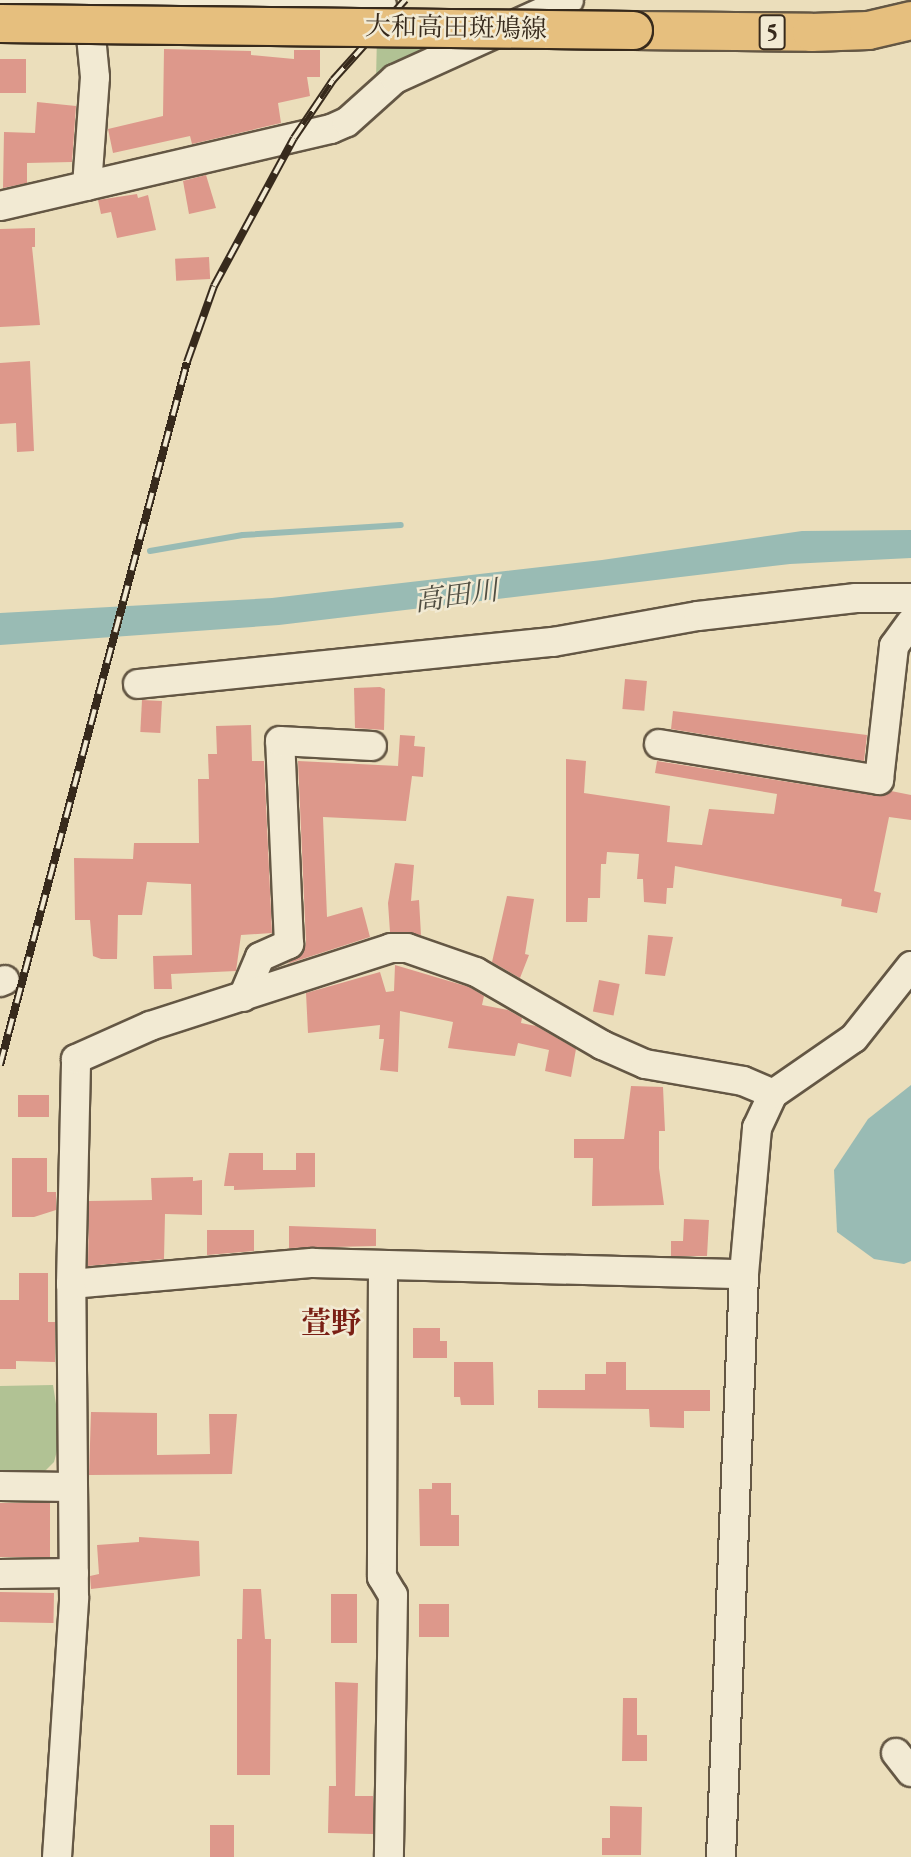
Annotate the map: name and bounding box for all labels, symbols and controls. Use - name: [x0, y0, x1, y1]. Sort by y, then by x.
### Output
- street label: 大和高田斑鳩線: [365, 11, 547, 45]
- road number: 5: [758, 12, 786, 52]
- water label: 高田川: [412, 573, 500, 617]
- district label: 萱野: [301, 1305, 361, 1341]

